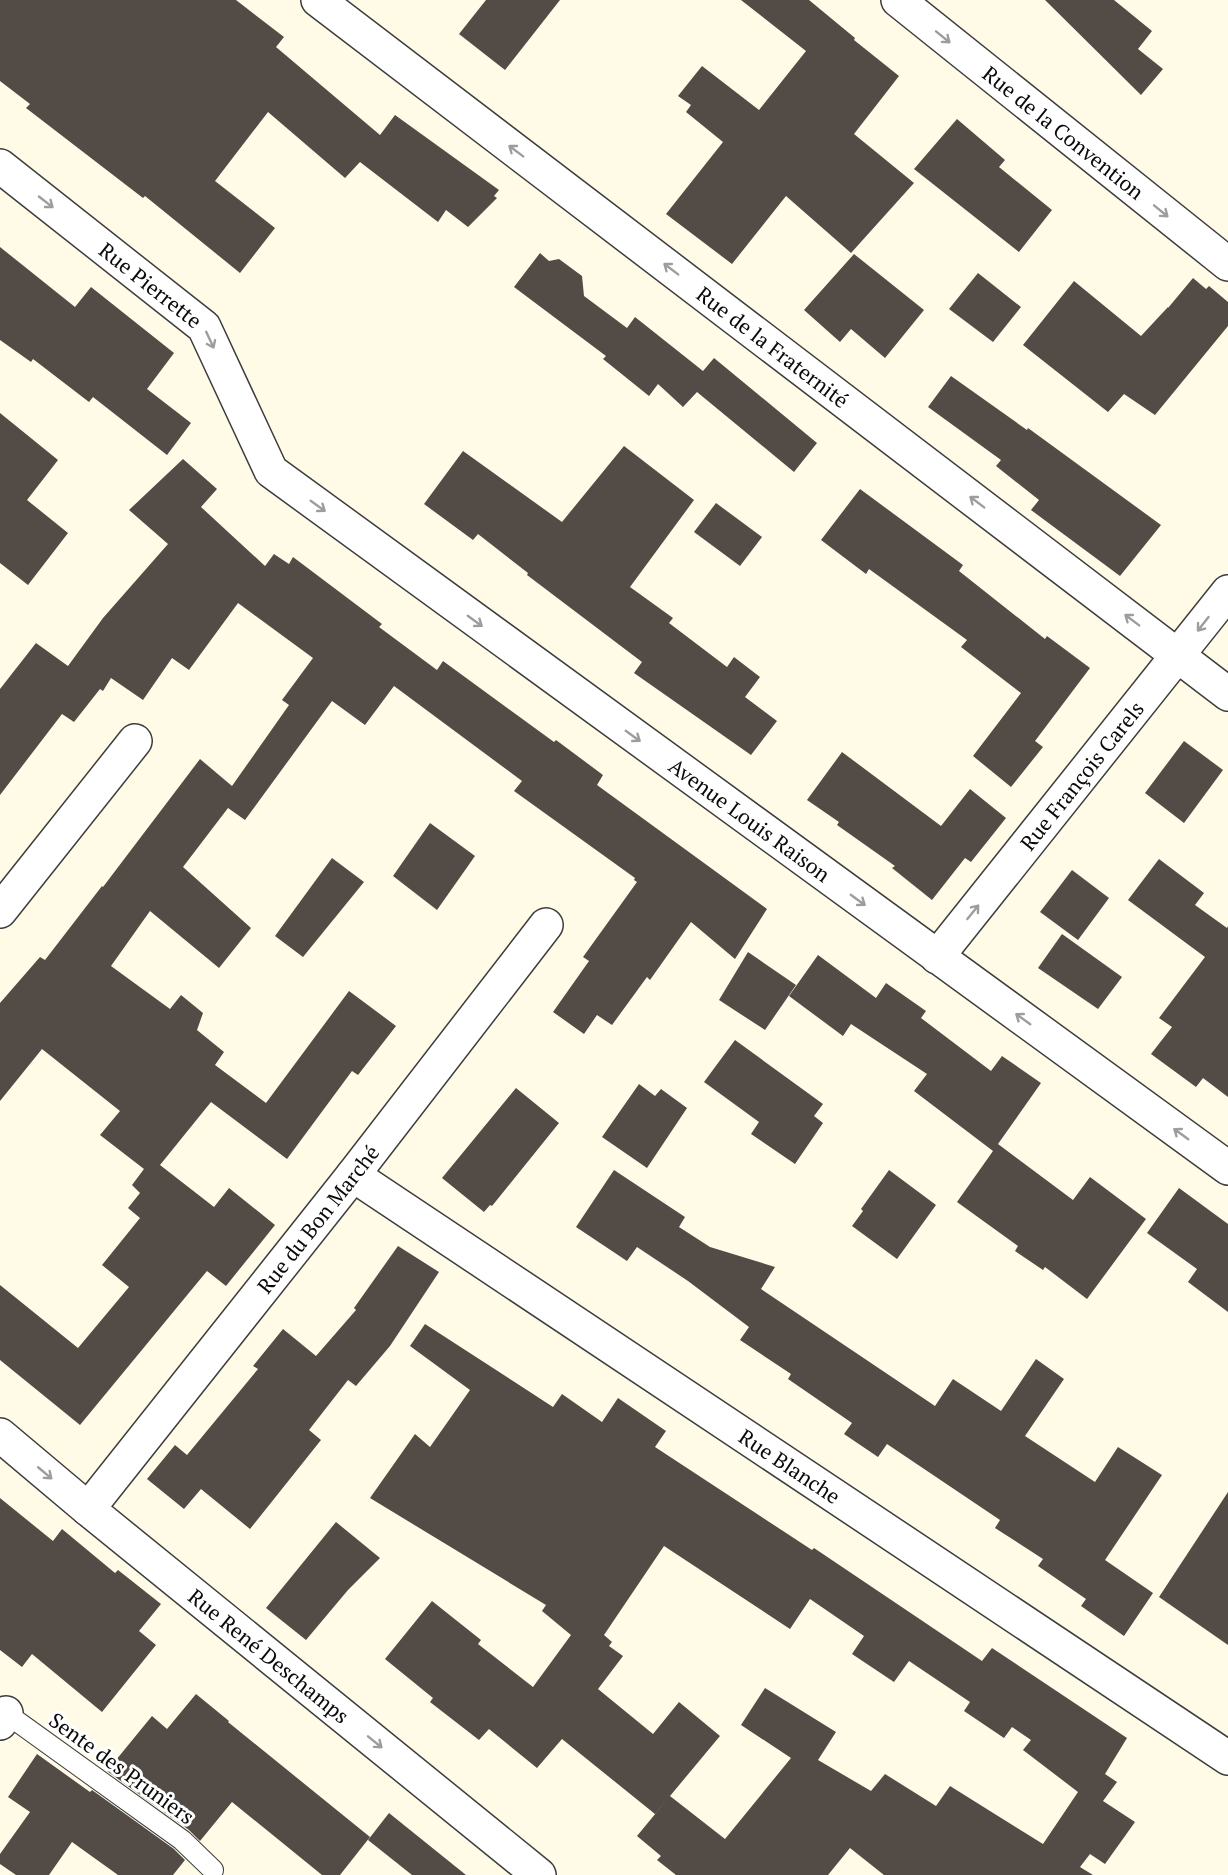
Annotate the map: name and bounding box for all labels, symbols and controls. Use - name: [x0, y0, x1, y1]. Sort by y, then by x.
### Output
- one-way arrow: [935, 30, 951, 43]
- street label: Rue de la Convention: [977, 59, 1150, 206]
- one-way arrow: [508, 145, 524, 158]
- one-way arrow: [38, 196, 54, 209]
- one-way arrow: [1153, 204, 1169, 217]
- street label: Rue Pierrette: [94, 236, 208, 334]
- one-way arrow: [664, 263, 680, 276]
- street label: Rue de la Fraternité: [691, 280, 855, 414]
- one-way arrow: [206, 331, 217, 349]
- one-way arrow: [969, 496, 985, 508]
- one-way arrow: [309, 500, 325, 512]
- one-way arrow: [1124, 614, 1140, 627]
- one-way arrow: [467, 615, 483, 627]
- one-way arrow: [1197, 616, 1210, 632]
- street label: Rue François Carels: [1013, 695, 1150, 856]
- one-way arrow: [625, 729, 641, 742]
- street label: Avenue Louis Raison: [663, 752, 837, 888]
- one-way arrow: [850, 894, 866, 906]
- one-way arrow: [967, 904, 980, 920]
- one-way arrow: [1015, 1013, 1031, 1025]
- one-way arrow: [1173, 1127, 1189, 1140]
- street label: Rue du Bon Marché: [251, 1139, 385, 1299]
- street label: Rue Blanche: [734, 1422, 846, 1510]
- one-way arrow: [37, 1466, 53, 1479]
- street label: Rue René Deschamps: [183, 1582, 355, 1729]
- street label: Sente des Pruniers: [44, 1706, 200, 1830]
- one-way arrow: [367, 1735, 383, 1748]

